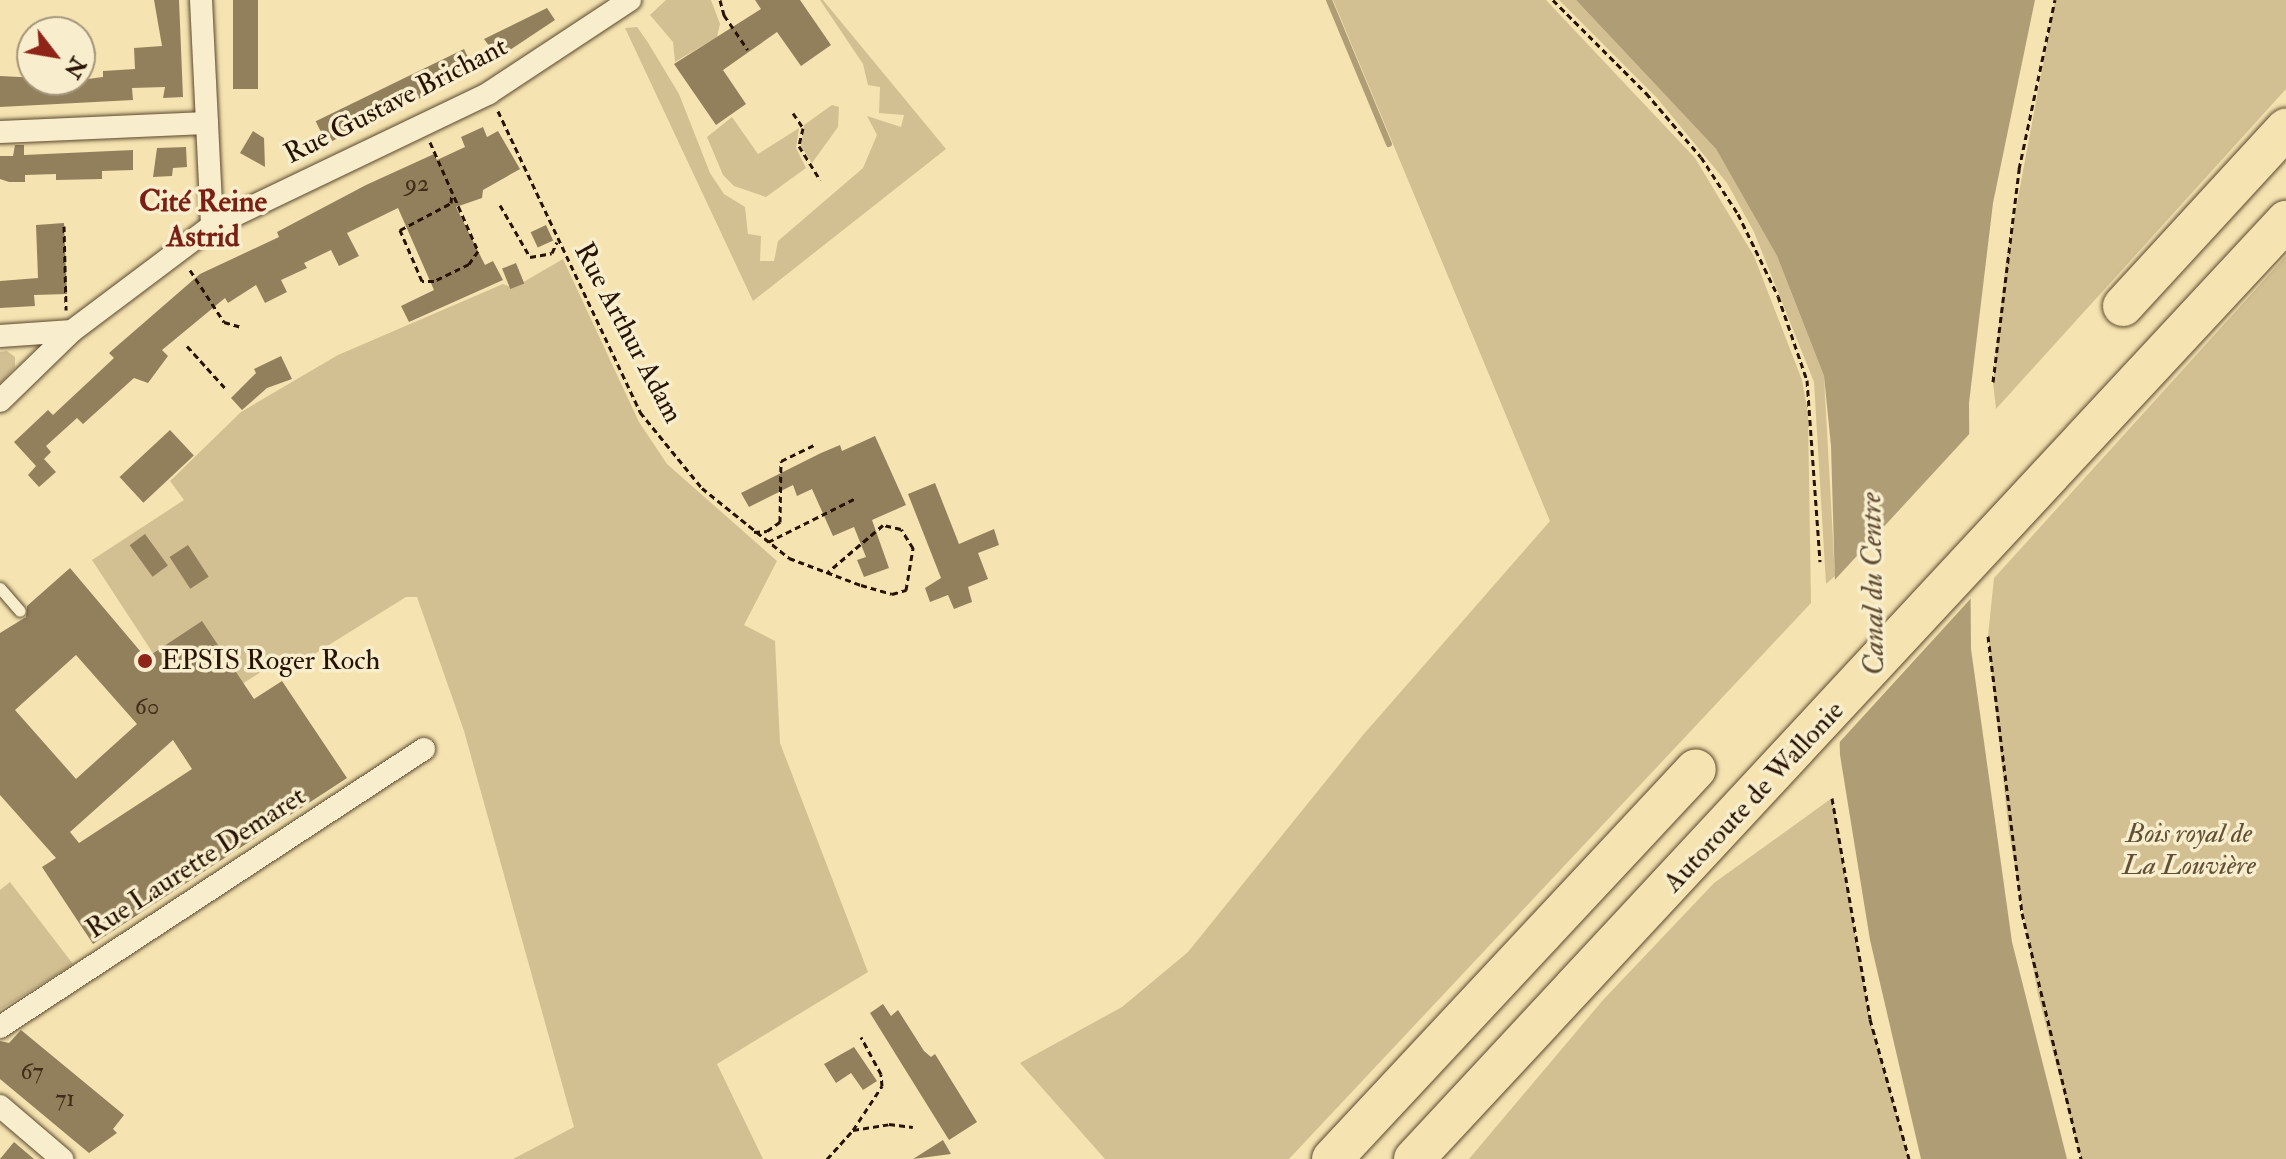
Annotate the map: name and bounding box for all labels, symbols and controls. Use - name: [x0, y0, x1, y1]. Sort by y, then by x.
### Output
- north arrow: [16, 16, 96, 96]
- street label: Rue Gustave Brichant: [279, 30, 513, 172]
- text: N: [58, 52, 92, 83]
- house number: 92: [405, 170, 429, 198]
- district label: Cité Reine Astrid: [139, 184, 267, 254]
- street label: Rue Arthur Adam: [566, 237, 690, 429]
- water label: Canal du Centre: [1853, 492, 1893, 676]
- place label: EPSIS Roger Roch: [161, 644, 380, 678]
- marker: EPSIS Roger Roch: [136, 652, 154, 670]
- house number: 60: [135, 693, 159, 721]
- street label: Autoroute de Wallonie: [1657, 694, 1851, 900]
- street label: Rue Laurette Demaret: [80, 780, 312, 946]
- park label: Bois royal de La Louvière: [2122, 817, 2256, 883]
- house number: 67: [20, 1058, 44, 1086]
- house number: 71: [55, 1085, 75, 1113]

